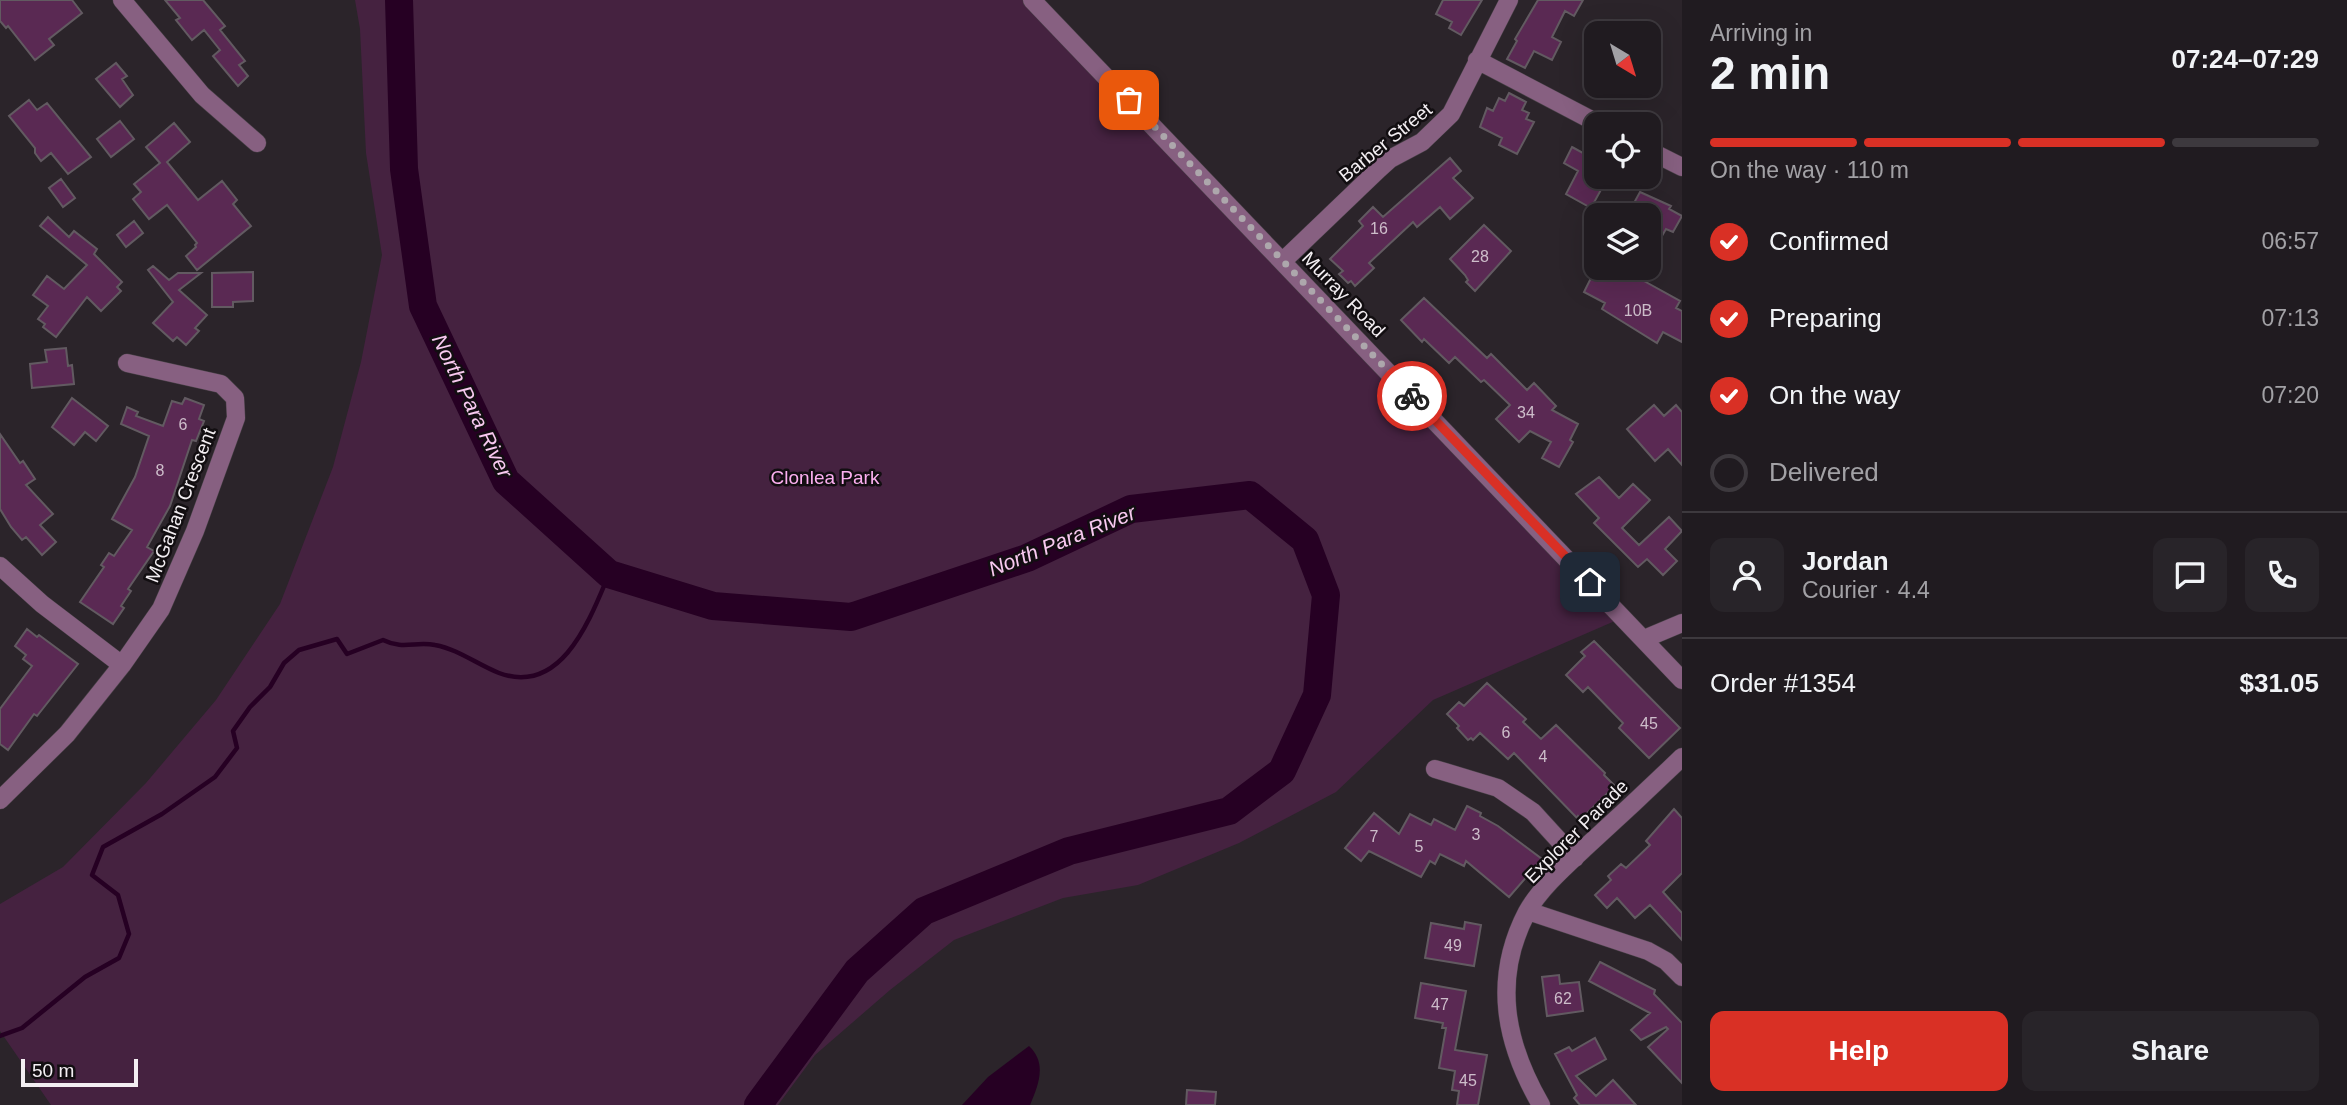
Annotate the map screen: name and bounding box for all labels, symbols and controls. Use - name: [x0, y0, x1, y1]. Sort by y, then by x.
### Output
- text: Arriving in: [1710, 20, 1812, 46]
- north arrow: [1584, 21, 1661, 98]
- map controls: [1584, 21, 1661, 280]
- text: 07:24–07:29: [2172, 44, 2319, 74]
- text: 2 min: [1710, 47, 1830, 99]
- pin: [1099, 70, 1159, 130]
- icon: bag: [1110, 81, 1148, 119]
- street label: Barber Street: [1335, 98, 1436, 186]
- button: locate: [1584, 112, 1661, 189]
- text: On the way · 110 m: [1710, 157, 1909, 183]
- button: layers: [1584, 203, 1661, 280]
- house number: 16: [1370, 220, 1388, 237]
- icon: check: [1710, 223, 1748, 261]
- text: Confirmed: [1769, 226, 1889, 256]
- text: 06:57: [2261, 228, 2319, 254]
- street label: Murray Road: [1298, 248, 1389, 341]
- house number: 28: [1471, 248, 1489, 265]
- icon: check: [1710, 300, 1748, 338]
- house number: 10B: [1624, 302, 1652, 319]
- text: Preparing: [1769, 303, 1882, 333]
- text: 07:13: [2261, 305, 2319, 331]
- water label: North Para River: [428, 330, 518, 482]
- courier: [1377, 361, 1447, 431]
- icon: bike: [1393, 377, 1431, 415]
- icon: check: [1710, 377, 1748, 415]
- text: On the way: [1769, 380, 1901, 410]
- text: 07:20: [2261, 382, 2319, 408]
- house number: 34: [1517, 404, 1535, 421]
- house number: 6: [179, 416, 188, 433]
- street label: McGahan Crescent: [141, 424, 220, 585]
- text: Delivered: [1769, 457, 1879, 487]
- house number: 8: [156, 462, 165, 479]
- park label: Clonlea Park: [771, 467, 880, 488]
- water label: North Para River: [985, 500, 1140, 580]
- button: person: [1710, 538, 1784, 612]
- button: chat: [2153, 538, 2227, 612]
- button: phone: [2245, 538, 2319, 612]
- text: Jordan: [1802, 546, 1889, 576]
- pin: [1560, 552, 1620, 612]
- icon: home: [1571, 563, 1609, 601]
- text: Courier · 4.4: [1802, 577, 1930, 603]
- text: Order #1354: [1710, 668, 1856, 698]
- text: $31.05: [2239, 668, 2319, 698]
- house number: 45: [1640, 715, 1658, 732]
- house number: 6: [1502, 724, 1511, 741]
- house number: 4: [1539, 748, 1548, 765]
- street label: Explorer Parade: [1520, 775, 1632, 887]
- house number: 3: [1472, 826, 1481, 843]
- house number: 7: [1370, 828, 1379, 845]
- house number: 5: [1415, 838, 1424, 855]
- house number: 49: [1444, 937, 1462, 954]
- house number: 62: [1554, 990, 1572, 1007]
- house number: 47: [1431, 996, 1449, 1013]
- button: Help: [1710, 1011, 2008, 1091]
- button: Share: [2022, 1011, 2319, 1091]
- scale bar: [21, 1056, 138, 1088]
- text: 50 m: [32, 1060, 74, 1081]
- house number: 45: [1459, 1072, 1477, 1089]

